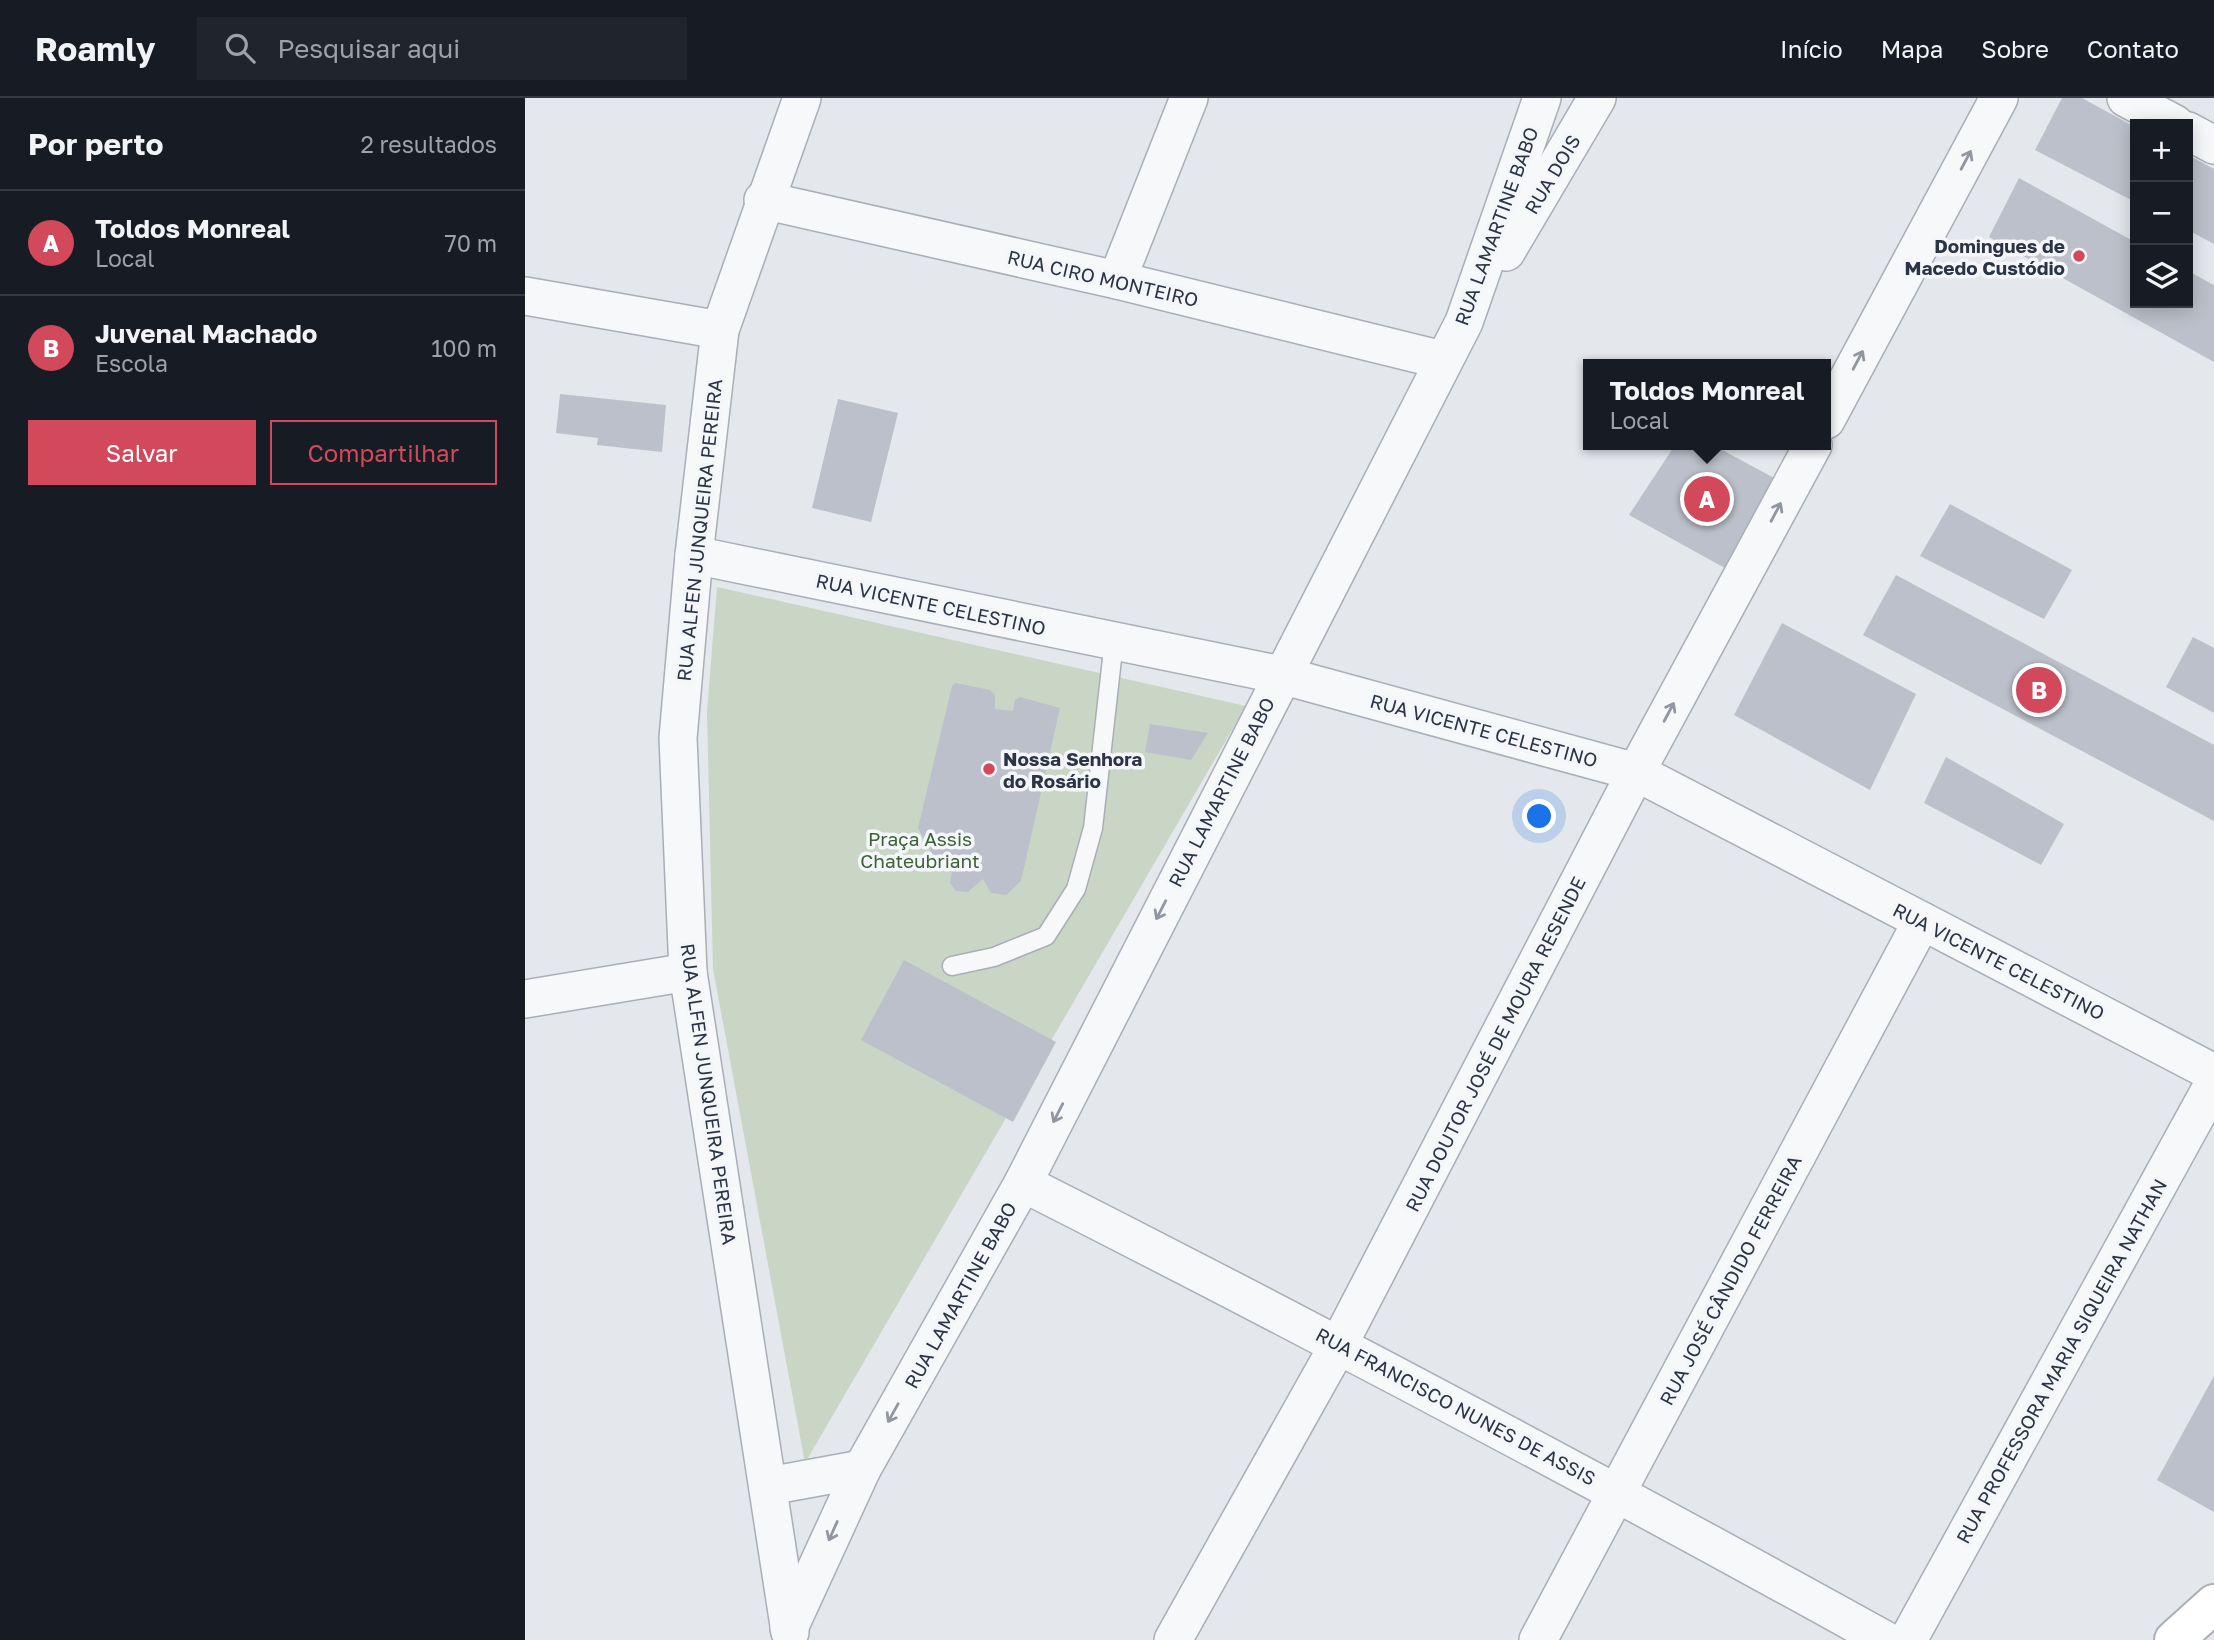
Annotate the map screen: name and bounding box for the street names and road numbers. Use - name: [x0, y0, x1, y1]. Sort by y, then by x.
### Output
- street label: RUA LAMARTINE BABO: [1449, 124, 1543, 328]
- street label: RUA DOIS: [1519, 130, 1585, 218]
- street label: RUA CIRO MONTEIRO: [1005, 245, 1201, 311]
- street label: RUA ALFEN JUNQUEIRA PEREIRA: [672, 377, 726, 682]
- street label: RUA VICENTE CELESTINO: [814, 568, 1048, 640]
- street label: RUA VICENTE CELESTINO: [1368, 689, 1600, 771]
- street label: RUA LAMARTINE BABO: [1163, 693, 1279, 891]
- street label: RUA DOUTOR JOSÉ DE MOURA RESENDE: [1400, 873, 1590, 1215]
- street label: RUA VICENTE CELESTINO: [1889, 898, 2109, 1024]
- street label: RUA ALFEN JUNQUEIRA PEREIRA: [676, 942, 742, 1246]
- street label: RUA JOSÉ CÂNDIDO FERREIRA: [1654, 1151, 1806, 1409]
- street label: RUA PROFESSORA MARIA SIQUEIRA NATHAN: [1951, 1175, 2171, 1547]
- street label: RUA LAMARTINE BABO: [899, 1198, 1021, 1392]
- street label: RUA FRANCISCO NUNES DE ASSIS: [1312, 1322, 1600, 1490]

